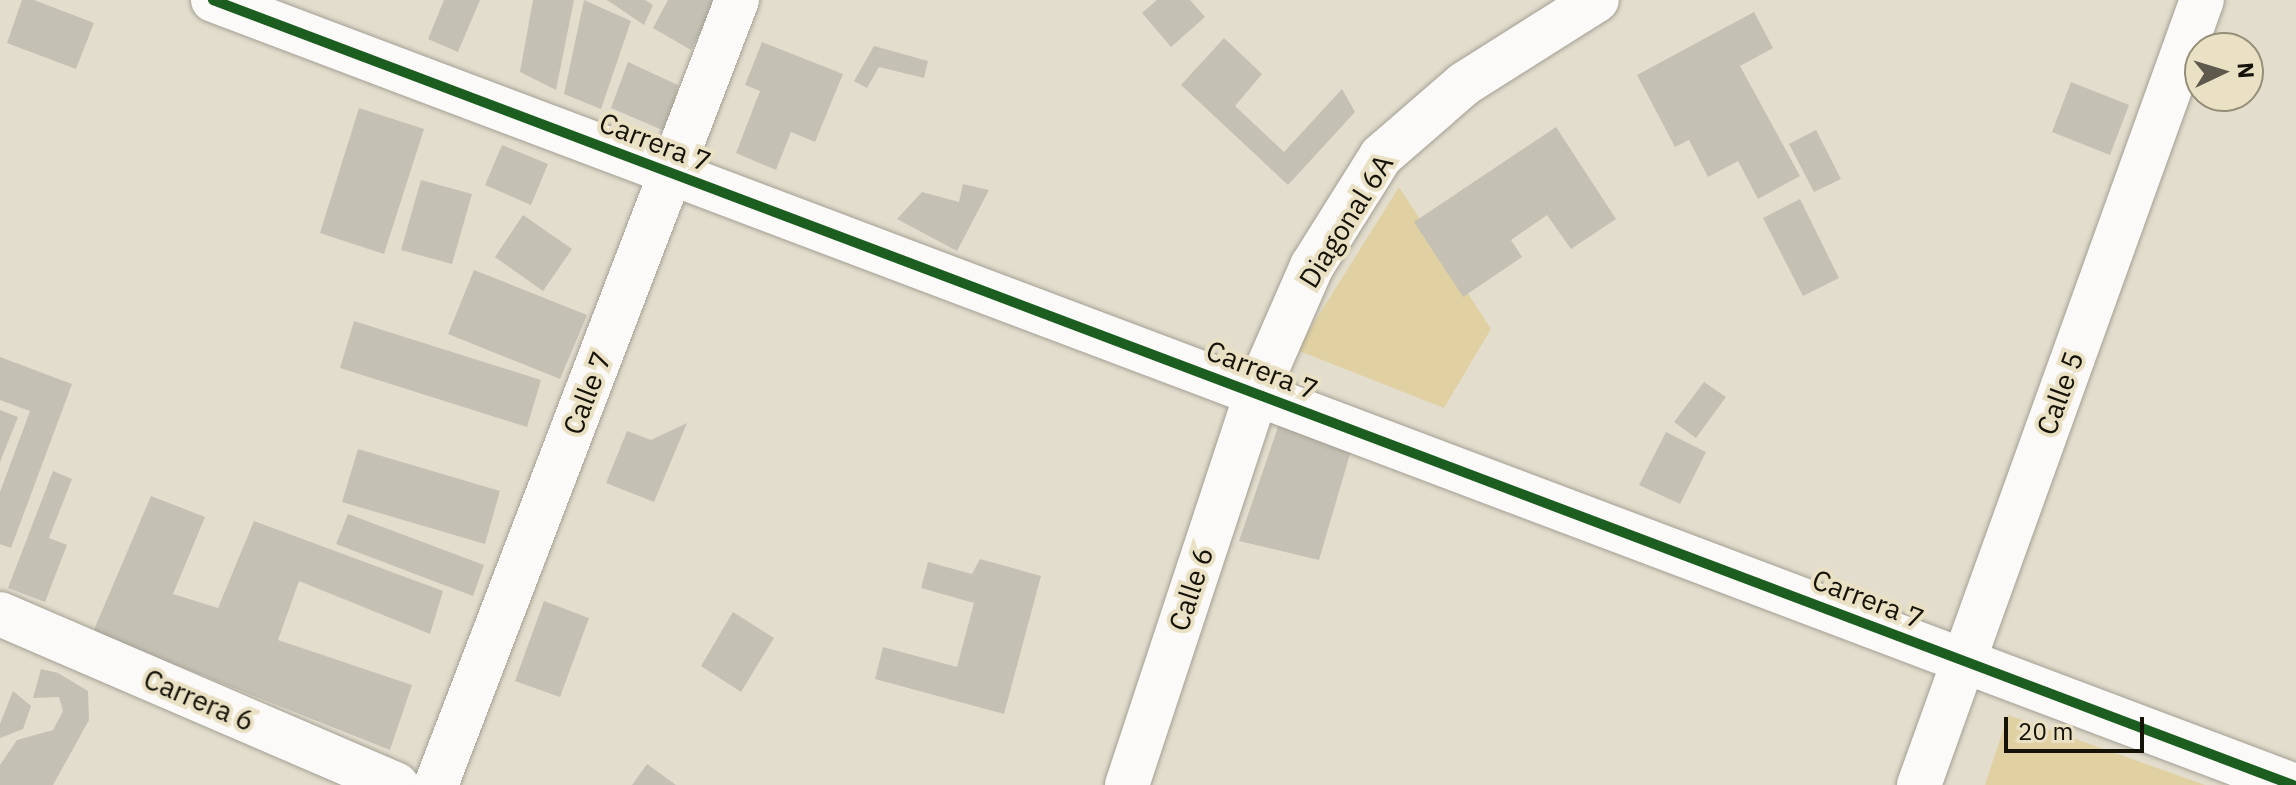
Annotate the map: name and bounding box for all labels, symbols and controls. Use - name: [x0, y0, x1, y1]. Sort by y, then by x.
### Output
- north arrow: [2184, 32, 2264, 112]
- text: N: [2231, 61, 2261, 79]
- street label: Carrera 7: [595, 105, 715, 179]
- street label: Diagonal 6A: [1292, 148, 1400, 294]
- street label: Carrera 7: [1202, 333, 1322, 407]
- street label: Calle 7: [556, 347, 618, 439]
- street label: Calle 5: [2029, 347, 2091, 439]
- street label: Calle 6: [1162, 543, 1220, 635]
- street label: Carrera 7: [1808, 562, 1928, 636]
- street label: Carrera 6: [139, 662, 259, 738]
- scale bar: [2008, 701, 2148, 751]
- text: 20 m: [2018, 715, 2073, 747]

